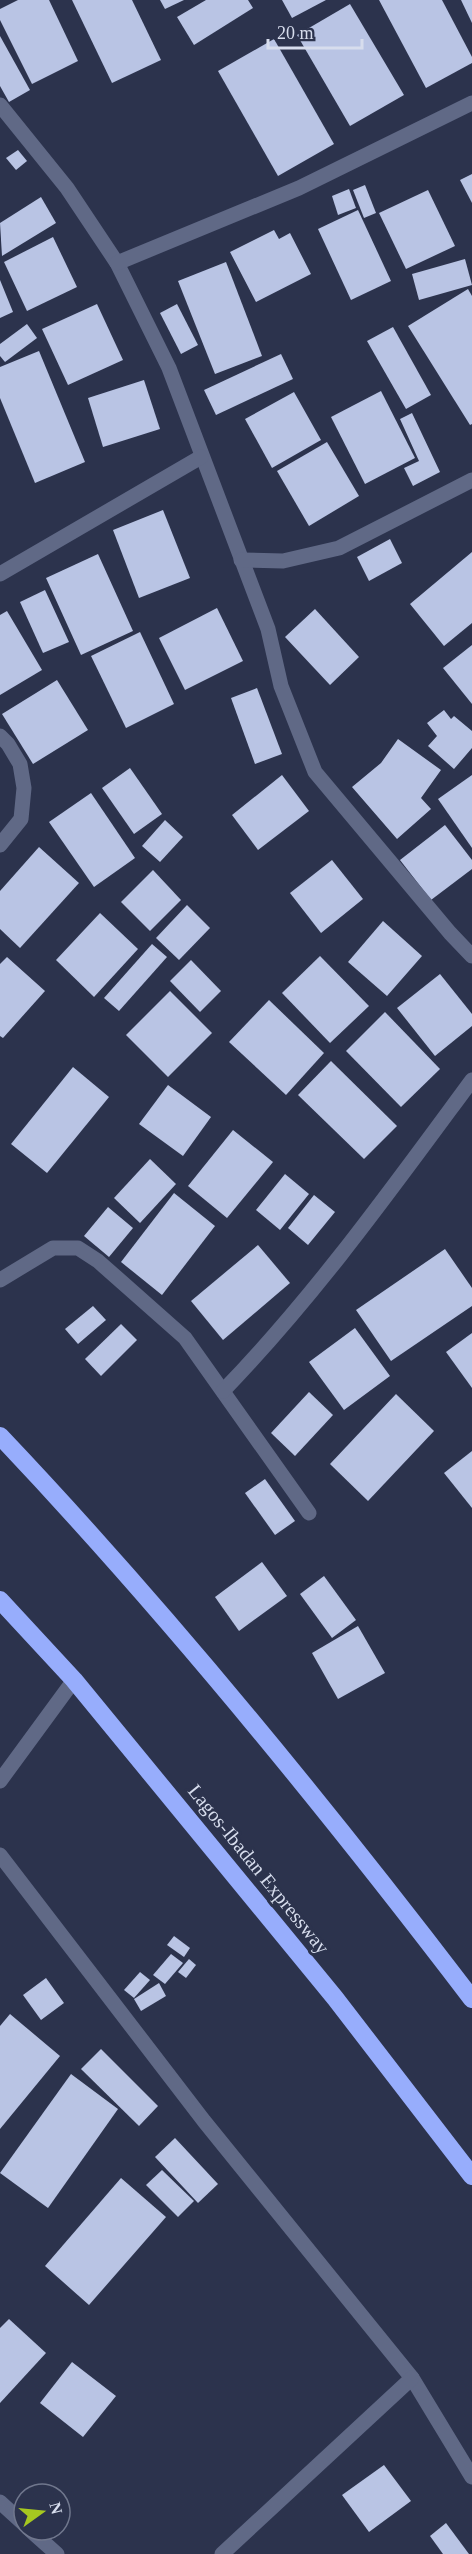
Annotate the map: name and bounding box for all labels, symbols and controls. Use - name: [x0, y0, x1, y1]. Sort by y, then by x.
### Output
- scale bar: [268, 12, 362, 50]
- text: 20 m: [277, 23, 314, 43]
- street label: Lagos-Ibadan Expressway: [183, 1780, 334, 1959]
- north arrow: [12, 2482, 72, 2542]
- text: N: [46, 2500, 66, 2516]

